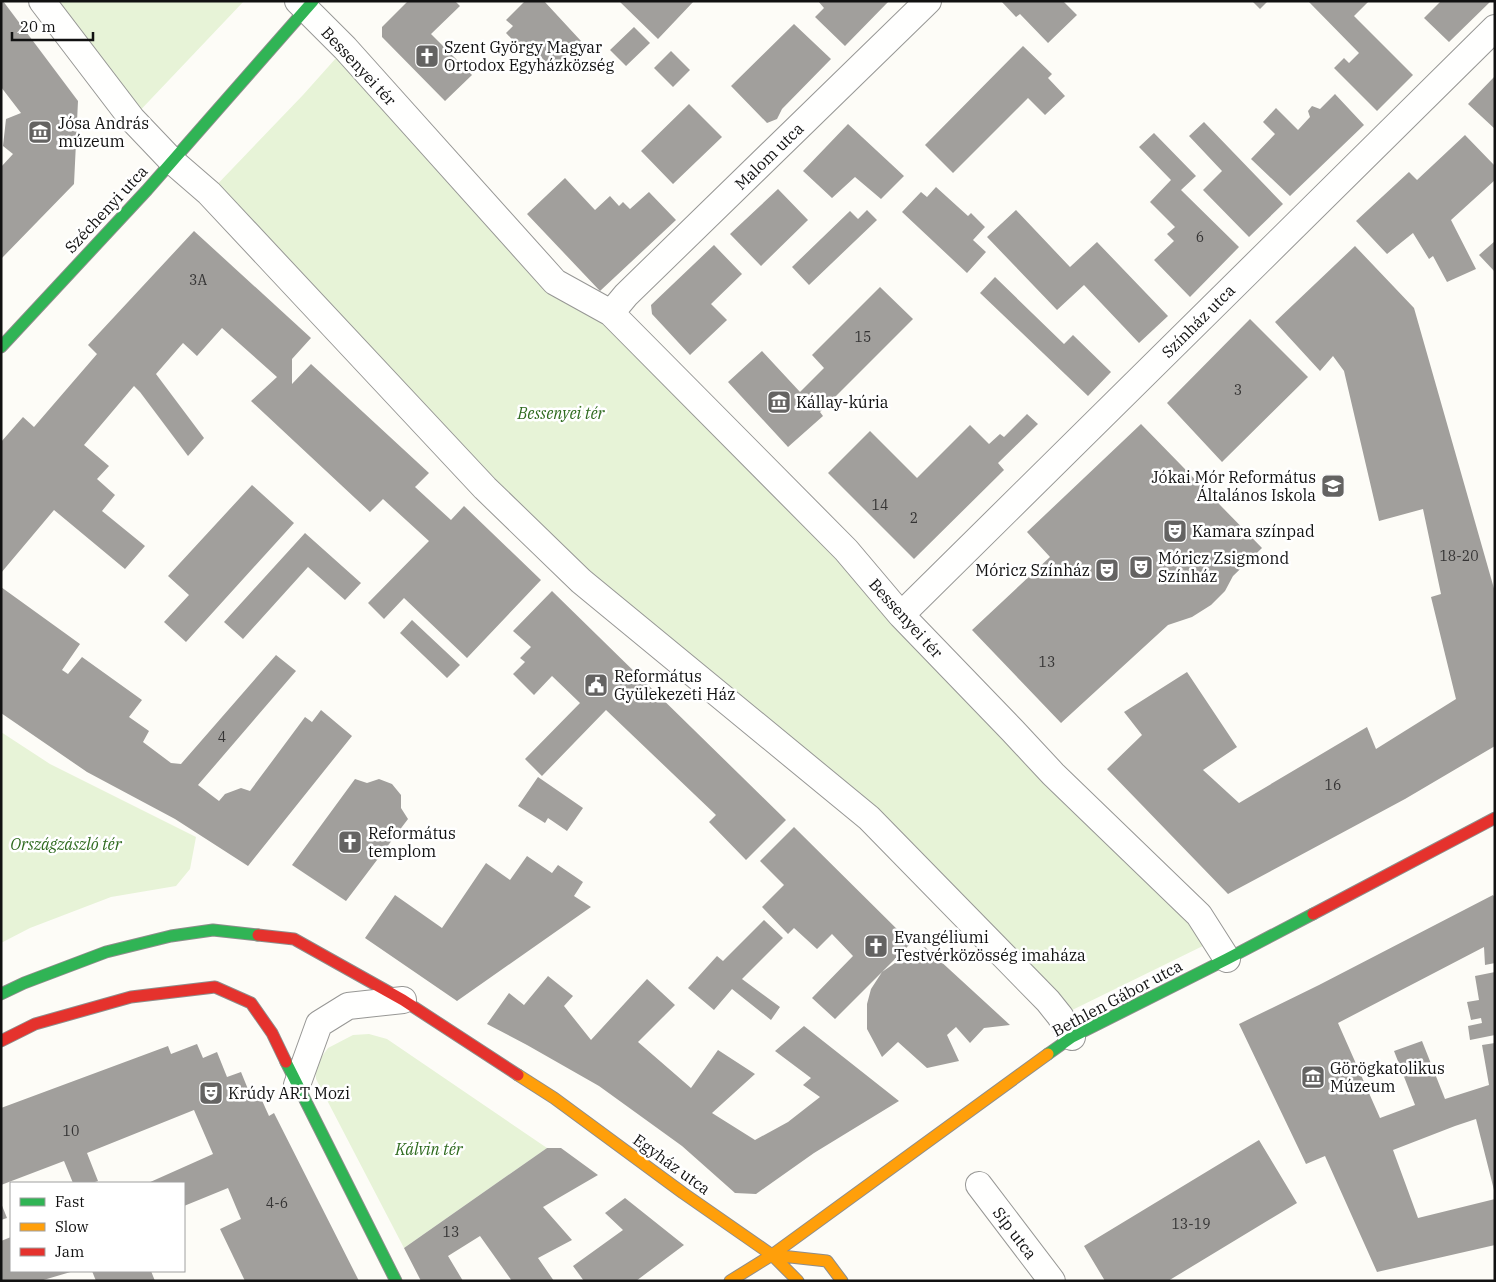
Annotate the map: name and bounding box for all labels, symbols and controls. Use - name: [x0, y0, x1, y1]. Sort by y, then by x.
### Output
- scale bar: [12, 10, 94, 42]
- text: 20 m: [20, 17, 56, 36]
- street label: Bessenyei tér: [317, 22, 401, 110]
- place label: Szent György Magyar Ortodox Egyházközség: [444, 37, 614, 75]
- church icon: Szent György Magyar Ortodox Egyházközség: [414, 43, 440, 69]
- place label: Jósa András múzeum: [58, 113, 149, 151]
- street label: Malom utca: [730, 118, 808, 194]
- museum icon: Jósa András múzeum: [27, 119, 53, 145]
- street label: Széchenyi utca: [60, 161, 152, 257]
- house number: 6: [1196, 228, 1204, 246]
- house number: 3A: [189, 271, 207, 289]
- street label: Színház utca: [1157, 280, 1239, 362]
- house number: 15: [855, 328, 871, 346]
- house number: 3: [1234, 381, 1242, 399]
- museum icon: Kállay-kúria: [766, 389, 792, 415]
- place label: Kállay-kúria: [796, 392, 889, 412]
- park label: Bessenyei tér: [516, 403, 606, 423]
- place label: Jókai Mór Református Általános Iskola: [1151, 467, 1316, 505]
- school or university icon: Jókai Mór Református Általános Iskola: [1320, 473, 1346, 499]
- house number: 14: [872, 496, 888, 514]
- house number: 2: [910, 509, 918, 527]
- theatre icon: Kamara színpad: [1162, 518, 1188, 544]
- place label: Kamara színpad: [1192, 521, 1315, 541]
- house number: 18-20: [1439, 547, 1479, 565]
- place label: Móricz Zsigmond Színház: [1158, 548, 1289, 586]
- theatre icon: Móricz Zsigmond Színház: [1128, 554, 1154, 580]
- theatre icon: Móricz Színház: [1094, 557, 1120, 583]
- place label: Móricz Színház: [975, 560, 1090, 580]
- street label: Bessenyei tér: [865, 574, 947, 662]
- house number: 13: [1039, 653, 1055, 671]
- place label: Református Gyülekezeti Ház: [614, 666, 735, 704]
- public building icon: Református Gyülekezeti Ház: [583, 672, 609, 698]
- house number: 4: [218, 728, 226, 746]
- house number: 16: [1325, 776, 1341, 794]
- place label: Református templom: [368, 823, 456, 861]
- church icon: Református templom: [337, 829, 363, 855]
- park label: Országzászló tér: [10, 834, 123, 854]
- place label: Evangéliumi Testvérközösség imaháza: [894, 927, 1086, 965]
- church icon: Evangéliumi Testvérközösség imaháza: [863, 933, 889, 959]
- street label: Bethlen Gábor utca: [1048, 955, 1186, 1041]
- place label: Görögkatolikus Múzeum: [1330, 1058, 1445, 1096]
- museum icon: Görögkatolikus Múzeum: [1300, 1064, 1326, 1090]
- theatre icon: Krúdy ART Mozi: [198, 1080, 224, 1106]
- place label: Krúdy ART Mozi: [228, 1083, 350, 1103]
- house number: 10: [63, 1122, 79, 1140]
- street label: Egyház utca: [629, 1129, 715, 1199]
- park label: Kálvin tér: [394, 1139, 464, 1159]
- legend: [10, 1182, 185, 1272]
- text: Fast: [55, 1192, 85, 1211]
- house number: 4-6: [266, 1194, 288, 1212]
- street label: Síp utca: [989, 1203, 1041, 1263]
- house number: 13-19: [1171, 1215, 1211, 1233]
- text: Slow: [55, 1217, 89, 1236]
- house number: 13: [443, 1223, 459, 1241]
- text: Jam: [55, 1242, 84, 1261]

